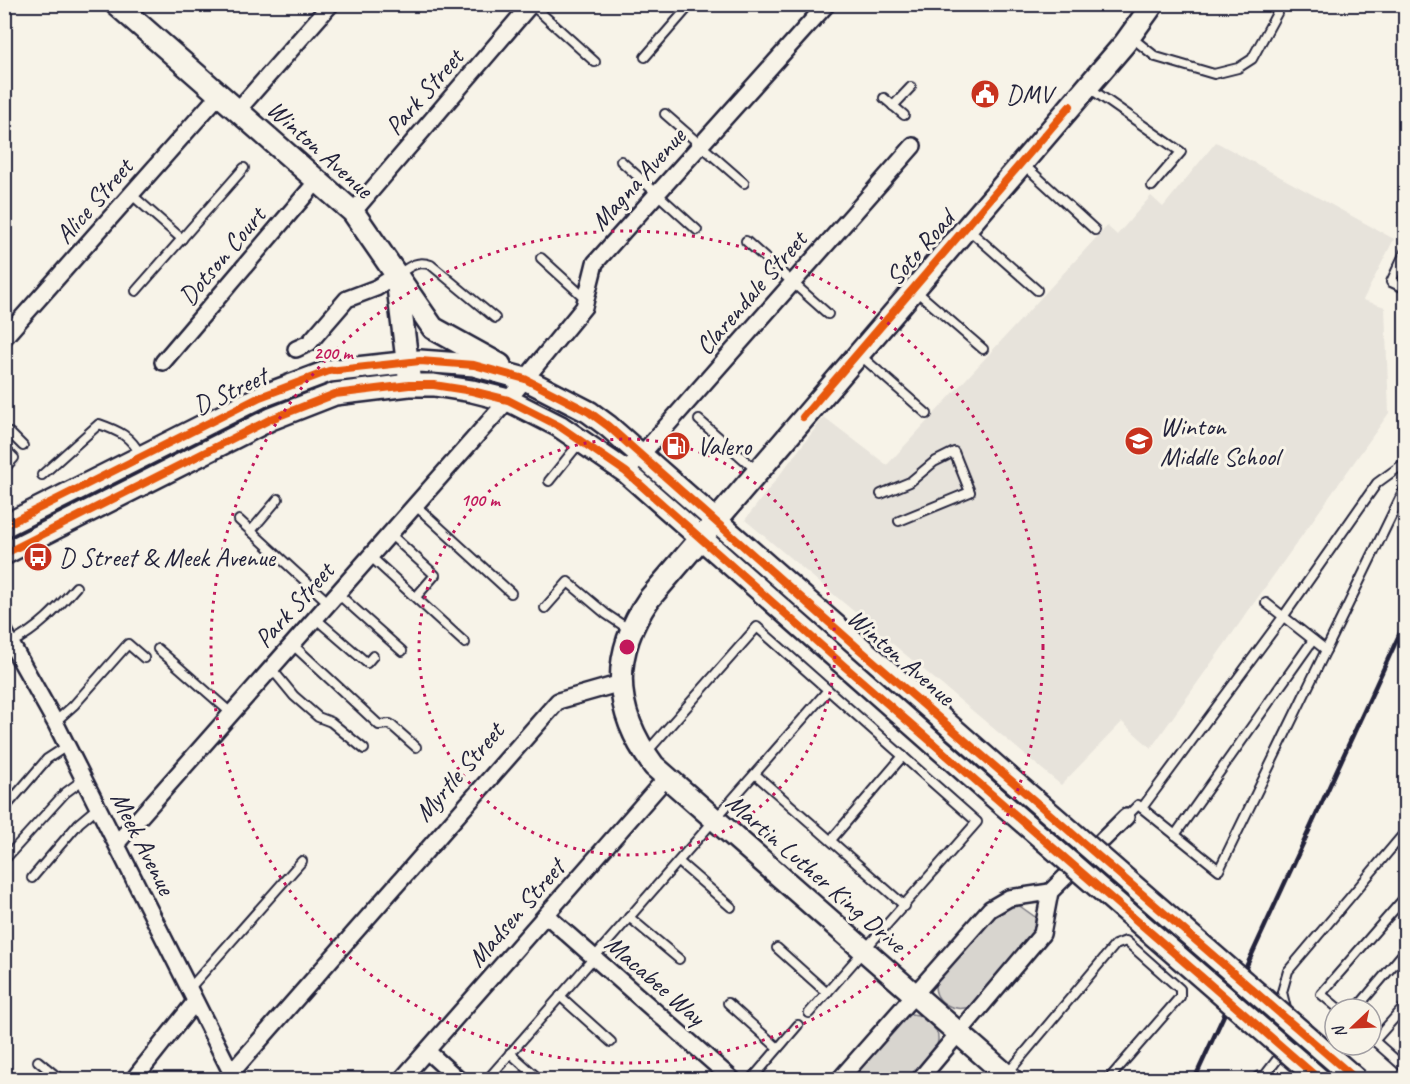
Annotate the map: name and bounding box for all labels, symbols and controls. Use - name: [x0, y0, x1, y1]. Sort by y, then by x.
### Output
- street label: Park Street: [378, 40, 472, 142]
- public building icon: DMV: [969, 78, 1001, 110]
- place label: DMV: [1006, 78, 1057, 111]
- street label: Winton Avenue: [260, 93, 381, 206]
- street label: Magna Avenue: [583, 119, 694, 237]
- street label: Alice Street: [48, 150, 142, 250]
- street label: Dotson Court: [171, 198, 274, 312]
- street label: Soto Road: [878, 201, 964, 293]
- street label: Clarendale Street: [688, 222, 815, 362]
- text: 200 m: [314, 342, 354, 364]
- street label: D Street: [188, 358, 275, 422]
- place label: Winton Middle School: [1160, 410, 1284, 473]
- school or university icon: Winton Middle School: [1123, 425, 1155, 457]
- fuel station icon: Valero: [660, 430, 692, 462]
- place label: Valero: [697, 430, 753, 463]
- text: 100 m: [461, 489, 501, 511]
- bus stop icon: D Street & Meek Avenue: [22, 541, 54, 573]
- place label: D Street & Meek Avenue: [59, 541, 277, 574]
- street label: Park Street: [247, 554, 343, 655]
- street label: Winton Avenue: [841, 601, 963, 714]
- centre of rings: [617, 637, 637, 657]
- street label: Myrtle Street: [407, 714, 513, 828]
- street label: Meek Avenue: [103, 786, 184, 901]
- street label: Martin Luther King Drive: [719, 786, 915, 962]
- street label: Madsen Street: [460, 850, 574, 974]
- street label: Macabee Way: [598, 927, 714, 1034]
- north arrow: [1323, 997, 1383, 1057]
- text: N: [1328, 1021, 1351, 1041]

